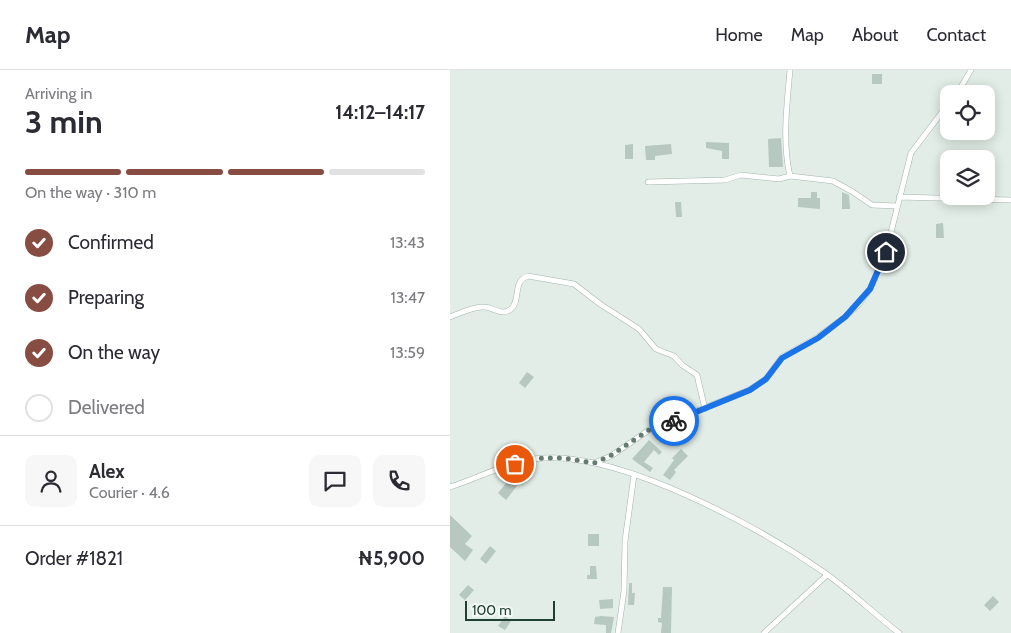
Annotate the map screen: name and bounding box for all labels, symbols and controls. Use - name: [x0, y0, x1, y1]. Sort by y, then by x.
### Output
- text: Map: [25, 20, 71, 49]
- text: Home: [715, 24, 763, 46]
- text: Map: [791, 24, 824, 46]
- text: About: [852, 24, 898, 46]
- text: Contact: [926, 24, 986, 46]
- text: Arriving in: [25, 84, 92, 103]
- map controls: [940, 85, 995, 205]
- button: locate: [940, 85, 995, 140]
- text: 14:12–14:17: [335, 101, 425, 124]
- text: 3 min: [25, 102, 103, 141]
- button: layers: [940, 150, 995, 205]
- text: On the way · 310 m: [25, 183, 156, 202]
- icon: check: [25, 229, 53, 257]
- text: Confirmed: [68, 231, 154, 254]
- pin: [865, 231, 907, 273]
- text: 13:43: [390, 233, 425, 252]
- icon: home: [872, 238, 900, 266]
- icon: check: [25, 284, 53, 312]
- text: Preparing: [68, 286, 144, 309]
- text: 13:47: [391, 288, 425, 307]
- icon: check: [25, 339, 53, 367]
- text: On the way: [68, 341, 160, 364]
- text: 13:59: [390, 343, 425, 362]
- text: Delivered: [68, 396, 145, 419]
- courier: [649, 396, 699, 446]
- icon: bike: [660, 407, 688, 435]
- pin: [494, 443, 536, 485]
- icon: bag: [501, 450, 529, 478]
- button: person: [25, 455, 77, 507]
- button: chat: [309, 455, 361, 507]
- button: phone: [373, 455, 425, 507]
- text: Alex: [89, 460, 125, 483]
- text: Courier · 4.6: [89, 483, 170, 502]
- text: Order #1821: [25, 547, 123, 570]
- text: ₦5,900: [358, 547, 425, 570]
- scale bar: [465, 598, 555, 621]
- text: 100 m: [472, 601, 512, 619]

